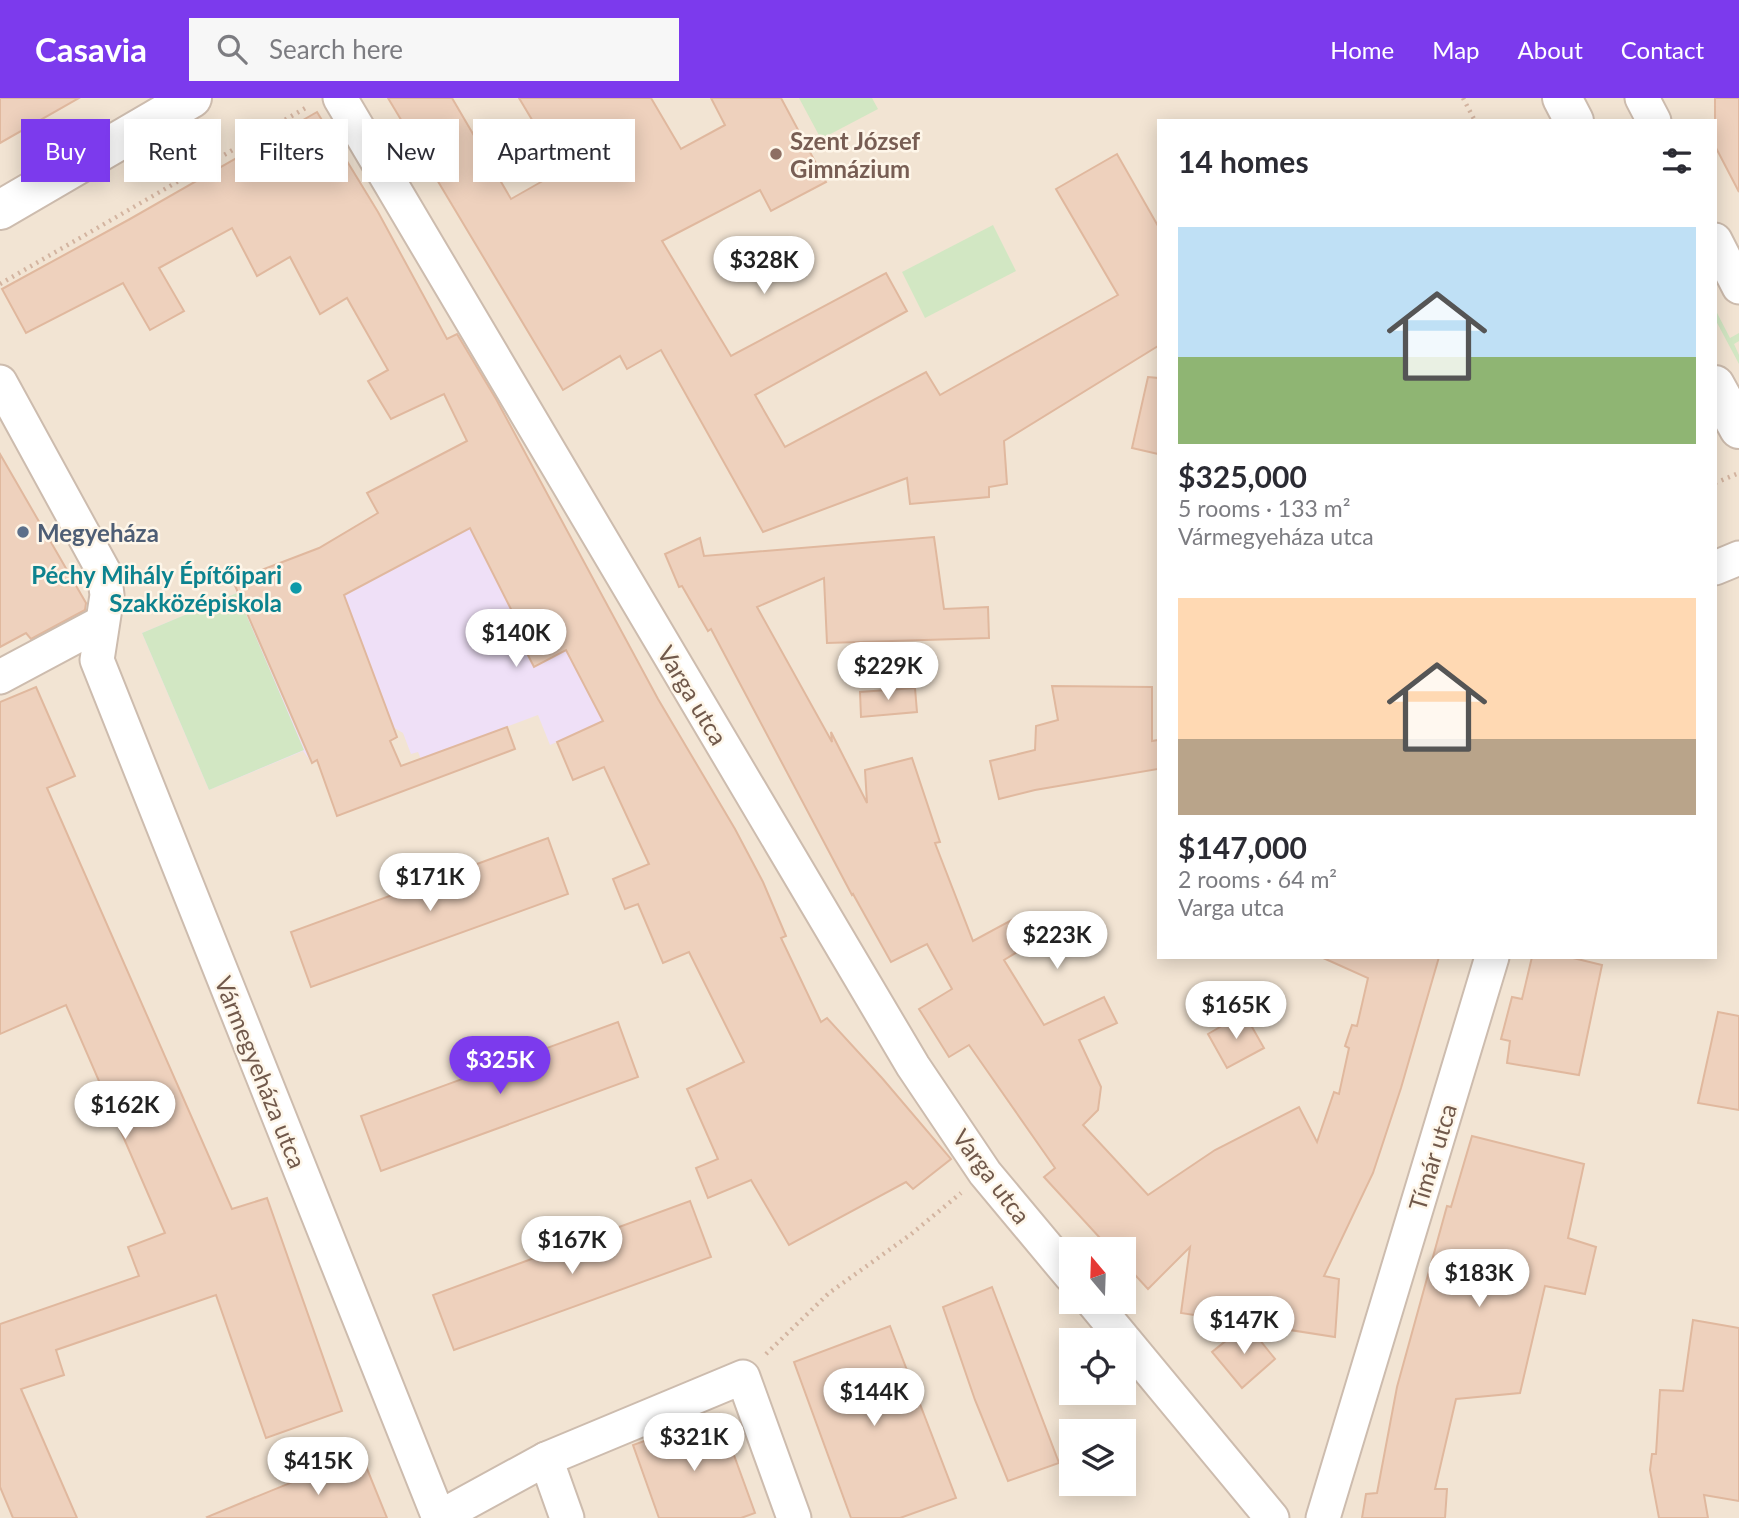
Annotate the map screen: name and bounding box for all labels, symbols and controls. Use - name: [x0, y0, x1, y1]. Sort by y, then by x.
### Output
- search box: [189, 18, 679, 81]
- text: Casavia: [35, 29, 147, 69]
- icon: search: [213, 30, 251, 68]
- text: Search here: [269, 33, 403, 65]
- text: Home: [1330, 35, 1394, 64]
- text: Map: [1432, 35, 1480, 64]
- text: About: [1518, 35, 1583, 64]
- text: Contact: [1621, 35, 1704, 64]
- chip: Buy: [21, 119, 110, 182]
- chip: Rent: [124, 119, 221, 182]
- chip: Filters: [235, 119, 348, 182]
- chip: New: [362, 119, 459, 182]
- chip: Apartment: [473, 119, 635, 182]
- place label: Szent József Gimnázium: [790, 126, 921, 183]
- icon: filters: [1658, 142, 1696, 180]
- text: 14 homes: [1178, 143, 1309, 179]
- marker: Szent József Gimnázium: [768, 146, 784, 162]
- pin: $328K: [715, 236, 813, 296]
- text: $328K: [729, 245, 799, 273]
- icon: home: [1374, 273, 1500, 399]
- text: $325,000: [1178, 458, 1307, 494]
- text: 5 rooms · 133 m²: [1178, 494, 1350, 522]
- place label: Megyeháza: [37, 518, 159, 547]
- text: Vármegyeháza utca: [1178, 522, 1374, 550]
- marker: Megyeháza: [15, 524, 31, 540]
- place label: Péchy Mihály Építőipari Szakközépiskola: [31, 560, 282, 617]
- marker: Péchy Mihály Építőipari Szakközépiskola: [288, 580, 304, 596]
- pin: $140K: [467, 610, 565, 669]
- text: $140K: [481, 618, 551, 646]
- street label: Varga utca: [652, 640, 734, 750]
- pin: $229K: [839, 642, 937, 702]
- icon: home: [1374, 644, 1500, 770]
- text: $229K: [853, 651, 923, 679]
- text: $147,000: [1178, 829, 1307, 865]
- pin: $171K: [381, 854, 479, 913]
- text: $171K: [395, 862, 465, 890]
- text: 2 rooms · 64 m²: [1178, 865, 1337, 893]
- text: Varga utca: [1178, 893, 1284, 921]
- pin: $223K: [1008, 912, 1106, 971]
- text: $223K: [1022, 920, 1092, 948]
- street label: Vármegyeháza utca: [209, 972, 313, 1172]
- pin: $165K: [1187, 982, 1285, 1041]
- text: $165K: [1201, 990, 1271, 1018]
- pin: $325K: [451, 1037, 549, 1096]
- text: $325K: [465, 1045, 535, 1073]
- pin: $162K: [76, 1082, 174, 1141]
- text: $162K: [90, 1090, 160, 1118]
- street label: Tímár utca: [1402, 1100, 1462, 1214]
- street label: Varga utca: [947, 1123, 1037, 1229]
- pin: $167K: [523, 1216, 621, 1276]
- text: $167K: [537, 1225, 607, 1253]
- north arrow: [1059, 1237, 1136, 1314]
- map controls: [1059, 1237, 1136, 1496]
- pin: $183K: [1430, 1250, 1528, 1309]
- text: $183K: [1444, 1258, 1514, 1286]
- pin: $147K: [1195, 1296, 1293, 1356]
- text: $147K: [1209, 1305, 1279, 1333]
- button: locate: [1059, 1328, 1136, 1405]
- pin: $144K: [825, 1368, 923, 1428]
- text: $144K: [839, 1377, 909, 1405]
- pin: $321K: [645, 1414, 743, 1473]
- button: layers: [1059, 1419, 1136, 1496]
- text: $321K: [659, 1422, 729, 1450]
- pin: $415K: [269, 1438, 367, 1497]
- text: $415K: [283, 1446, 353, 1474]

